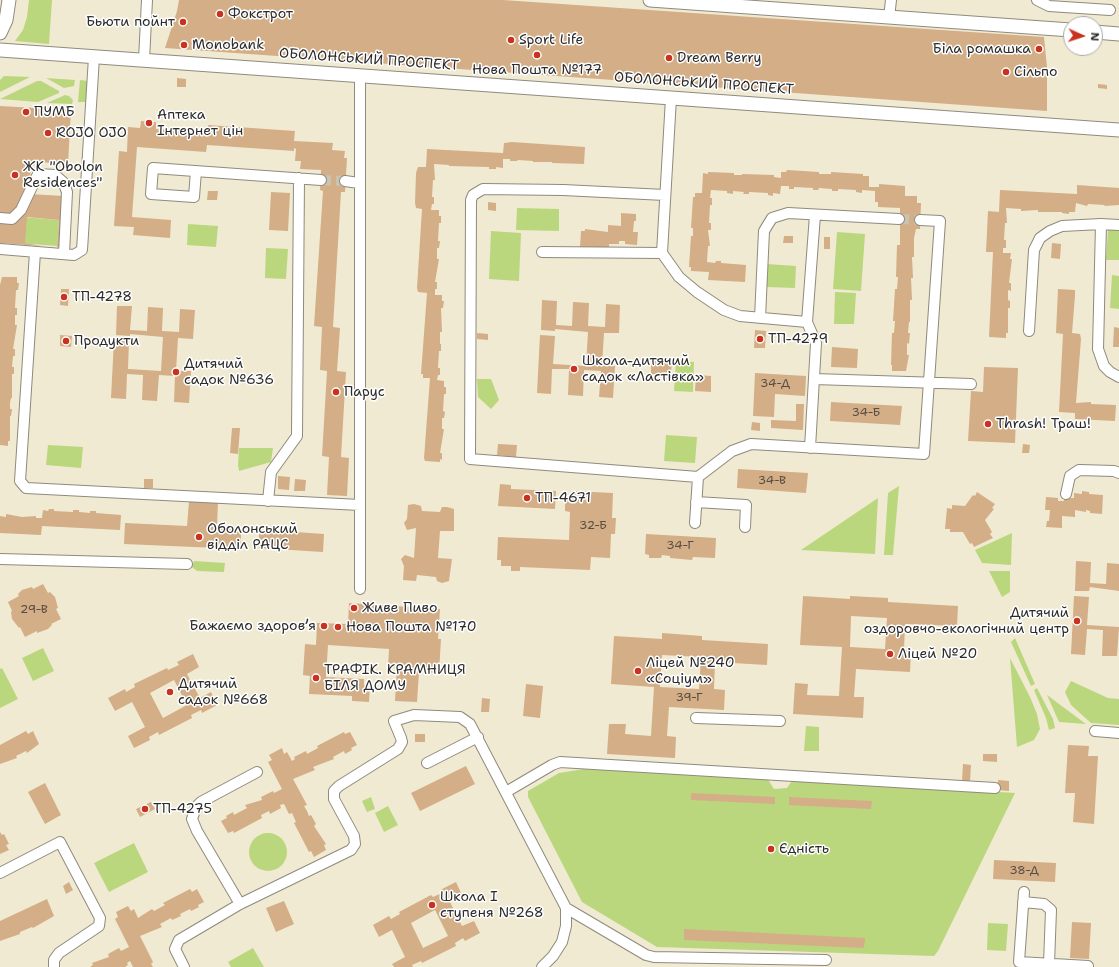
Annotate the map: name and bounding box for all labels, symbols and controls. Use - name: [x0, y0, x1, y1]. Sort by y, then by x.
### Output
- place label: Фокстрот: [228, 6, 293, 22]
- marker: Фокстрот: [215, 9, 225, 19]
- place label: Бьюти пойнт: [86, 14, 175, 30]
- north arrow: [1063, 16, 1103, 56]
- marker: Бьюти пойнт: [178, 17, 188, 27]
- place label: Sport Life: [519, 32, 583, 48]
- text: N: [1087, 32, 1102, 41]
- marker: Sport Life: [506, 35, 516, 45]
- place label: Monobank: [192, 37, 264, 53]
- marker: Monobank: [179, 40, 189, 50]
- place label: Біла ромашка: [933, 41, 1031, 57]
- marker: Біла ромашка: [1034, 44, 1044, 54]
- street label: ОБОЛОНСЬКИЙ ПРОСПЕКТ: [279, 45, 459, 75]
- marker: Нова Пошта №177: [532, 50, 542, 60]
- place label: Dream Berry: [677, 50, 762, 66]
- marker: Dream Berry: [664, 53, 674, 63]
- place label: Нова Пошта №177: [472, 62, 602, 78]
- place label: Сільпо: [1014, 64, 1057, 80]
- marker: Сільпо: [1001, 67, 1011, 77]
- street label: ОБОЛОНСЬКИЙ ПРОСПЕКТ: [614, 69, 794, 99]
- place label: ПУМБ: [34, 104, 75, 120]
- marker: ПУМБ: [21, 107, 31, 117]
- place label: Аптека Інтернет цін: [157, 107, 243, 140]
- marker: Аптека Інтернет цін: [144, 118, 154, 128]
- place label: ROJO OJO: [56, 125, 127, 141]
- marker: ROJO OJO: [43, 128, 53, 138]
- place label: ЖК "Obolon Residences": [23, 159, 103, 192]
- marker: ЖК "Obolon Residences": [10, 170, 20, 180]
- place label: ТП-4278: [72, 289, 132, 305]
- marker: ТП-4278: [59, 292, 69, 302]
- place label: ТП-4279: [768, 331, 828, 347]
- place label: Продукти: [74, 333, 139, 349]
- marker: ТП-4279: [755, 334, 765, 344]
- marker: Продукти: [61, 336, 71, 346]
- place label: Школа-дитячий садок «Ластівка»: [582, 353, 704, 386]
- place label: Дитячий садок №636: [184, 356, 274, 388]
- marker: Школа-дитячий садок «Ластівка»: [569, 364, 579, 374]
- marker: Дитячий садок №636: [171, 367, 181, 377]
- house number: 34-Д: [760, 377, 790, 391]
- place label: Парус: [344, 384, 385, 400]
- marker: Парус: [331, 387, 341, 397]
- house number: 34-Б: [851, 406, 881, 420]
- place label: Thrash! Траш!: [996, 416, 1091, 432]
- marker: Thrash! Траш!: [983, 419, 993, 429]
- house number: 34-В: [758, 474, 786, 488]
- place label: ТП-4671: [535, 490, 591, 506]
- marker: ТП-4671: [522, 493, 532, 503]
- house number: 32-Б: [579, 519, 607, 533]
- place label: Оболонський відділ РАЦС: [207, 521, 298, 554]
- marker: Оболонський відділ РАЦС: [194, 532, 204, 542]
- house number: 34-Г: [666, 539, 694, 553]
- place label: Живе Пиво: [362, 600, 437, 616]
- house number: 29-В: [20, 603, 48, 617]
- marker: Живе Пиво: [349, 603, 359, 613]
- place label: Дитячий оздоровчо-екологічний центр: [864, 605, 1069, 638]
- marker: Дитячий оздоровчо-екологічний центр: [1072, 616, 1082, 626]
- place label: Бажаємо здоровʼя: [189, 618, 316, 634]
- place label: Нова Пошта №170: [346, 619, 476, 635]
- marker: Бажаємо здоровʼя: [319, 621, 329, 631]
- marker: Нова Пошта №170: [333, 622, 343, 632]
- place label: Ліцей №20: [898, 646, 977, 662]
- marker: Ліцей №20: [885, 649, 895, 659]
- place label: Ліцей №240 «Соціум»: [646, 655, 735, 688]
- place label: ТРАФІК. КРАМНИЦЯ БІЛЯ ДОМУ: [324, 662, 466, 694]
- marker: Ліцей №240 «Соціум»: [633, 666, 643, 676]
- marker: ТРАФІК. КРАМНИЦЯ БІЛЯ ДОМУ: [311, 673, 321, 683]
- place label: Дитячий садок №668: [178, 676, 268, 708]
- marker: Дитячий садок №668: [165, 687, 175, 697]
- house number: 39-Г: [676, 691, 702, 705]
- place label: ТП-4275: [153, 801, 212, 817]
- marker: ТП-4275: [140, 804, 150, 814]
- place label: Єдність: [779, 841, 829, 857]
- marker: Єдність: [766, 844, 776, 854]
- house number: 38-Д: [1009, 864, 1039, 878]
- place label: Школа І ступеня №268: [440, 889, 544, 922]
- marker: Школа І ступеня №268: [427, 900, 437, 910]

